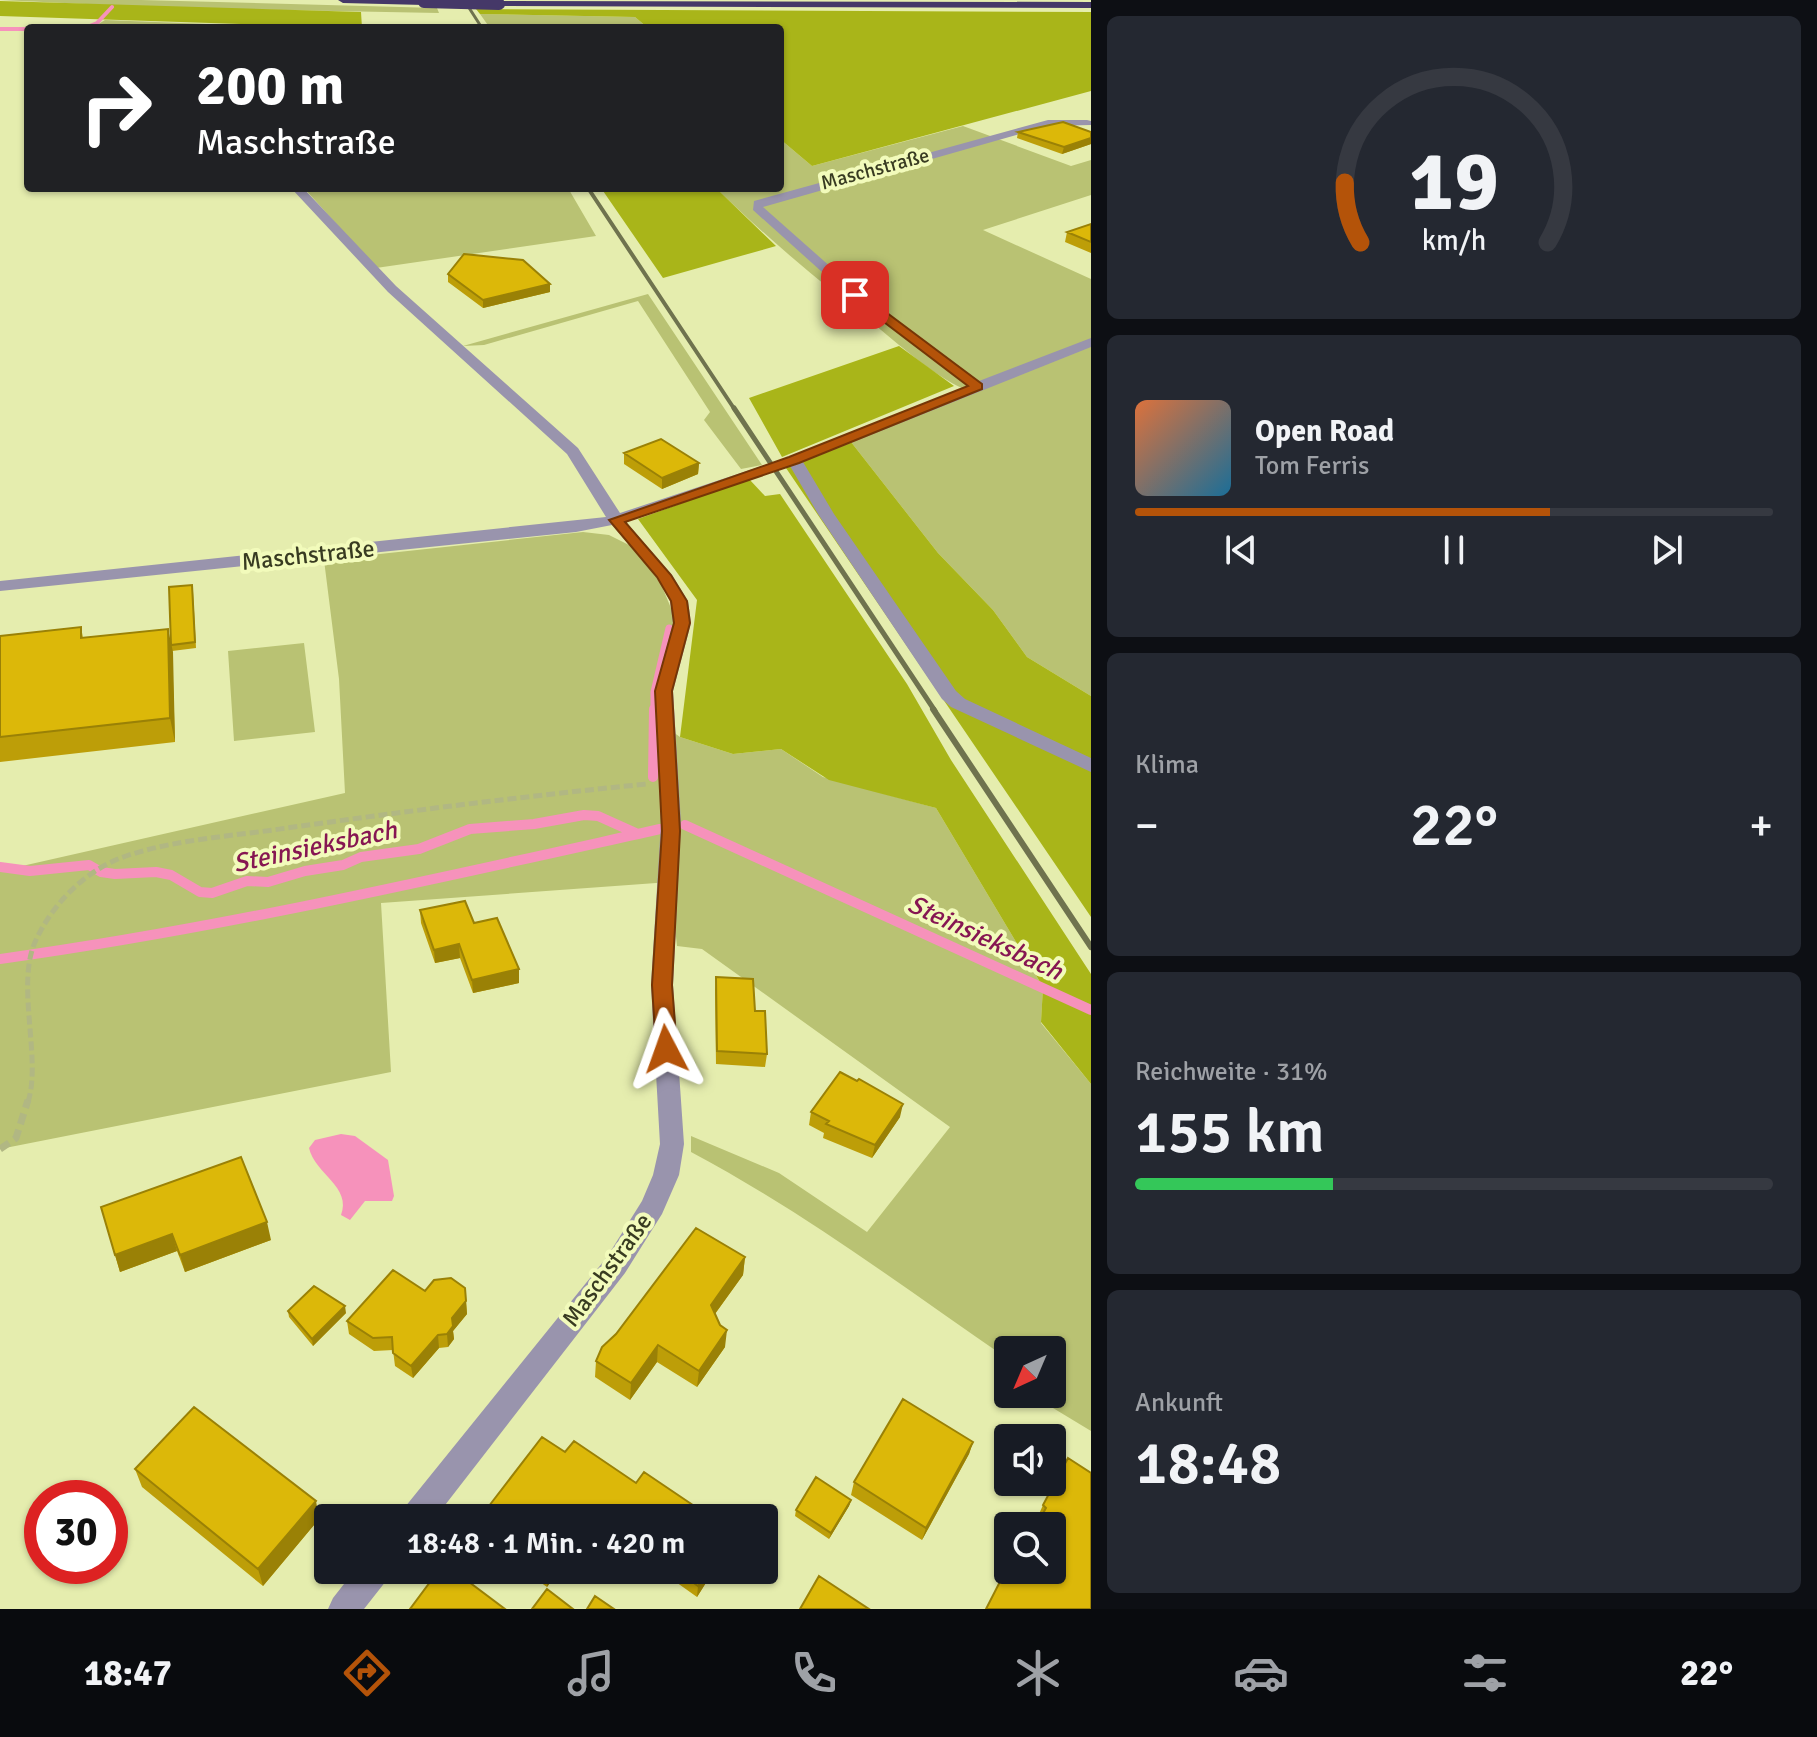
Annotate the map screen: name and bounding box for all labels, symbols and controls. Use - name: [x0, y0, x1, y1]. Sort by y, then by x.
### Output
- text: 200 m: [196, 51, 344, 120]
- icon: right: [64, 56, 168, 160]
- text: Maschstraße: [196, 120, 396, 165]
- text: 19: [1409, 131, 1499, 233]
- street label: Maschstraße: [818, 143, 932, 195]
- text: km/h: [1422, 223, 1486, 258]
- pin: [821, 261, 889, 329]
- icon: arrive: [833, 273, 877, 317]
- text: Open Road: [1255, 413, 1394, 450]
- text: Tom Ferris: [1255, 450, 1369, 482]
- icon: previous: [1219, 528, 1263, 572]
- icon: pause: [1432, 528, 1476, 572]
- icon: next: [1645, 528, 1689, 572]
- street label: Maschstraße: [240, 533, 376, 577]
- text: Klima: [1135, 749, 1199, 781]
- text: 22°: [1410, 789, 1498, 863]
- text: −: [1135, 799, 1159, 853]
- text: +: [1749, 799, 1773, 853]
- water label: Steinsieksbach: [230, 814, 401, 880]
- water label: Steinsieksbach: [903, 888, 1068, 988]
- position arrow: [624, 1007, 708, 1091]
- text: Reichweite · 31%: [1135, 1056, 1328, 1088]
- text: 155 km: [1135, 1096, 1324, 1170]
- street label: Maschstraße: [556, 1207, 658, 1333]
- north arrow: [994, 1336, 1066, 1408]
- map controls: [994, 1336, 1066, 1584]
- text: Ankunft: [1135, 1387, 1223, 1419]
- button: sound: [994, 1424, 1066, 1496]
- text: 18:48: [1135, 1427, 1282, 1501]
- speed limit sign: 30: [24, 1480, 128, 1584]
- button: search: [994, 1512, 1066, 1584]
- text: 18:48 · 1 Min. · 420 m: [407, 1525, 685, 1562]
- icon: directions: [339, 1645, 395, 1701]
- icon: music: [563, 1645, 619, 1701]
- icon: phone: [786, 1645, 842, 1701]
- icon: climate: [1010, 1645, 1066, 1701]
- icon: car: [1233, 1645, 1289, 1701]
- icon: filters: [1457, 1645, 1513, 1701]
- text: 18:47: [84, 1651, 172, 1696]
- text: 22°: [1680, 1651, 1733, 1696]

